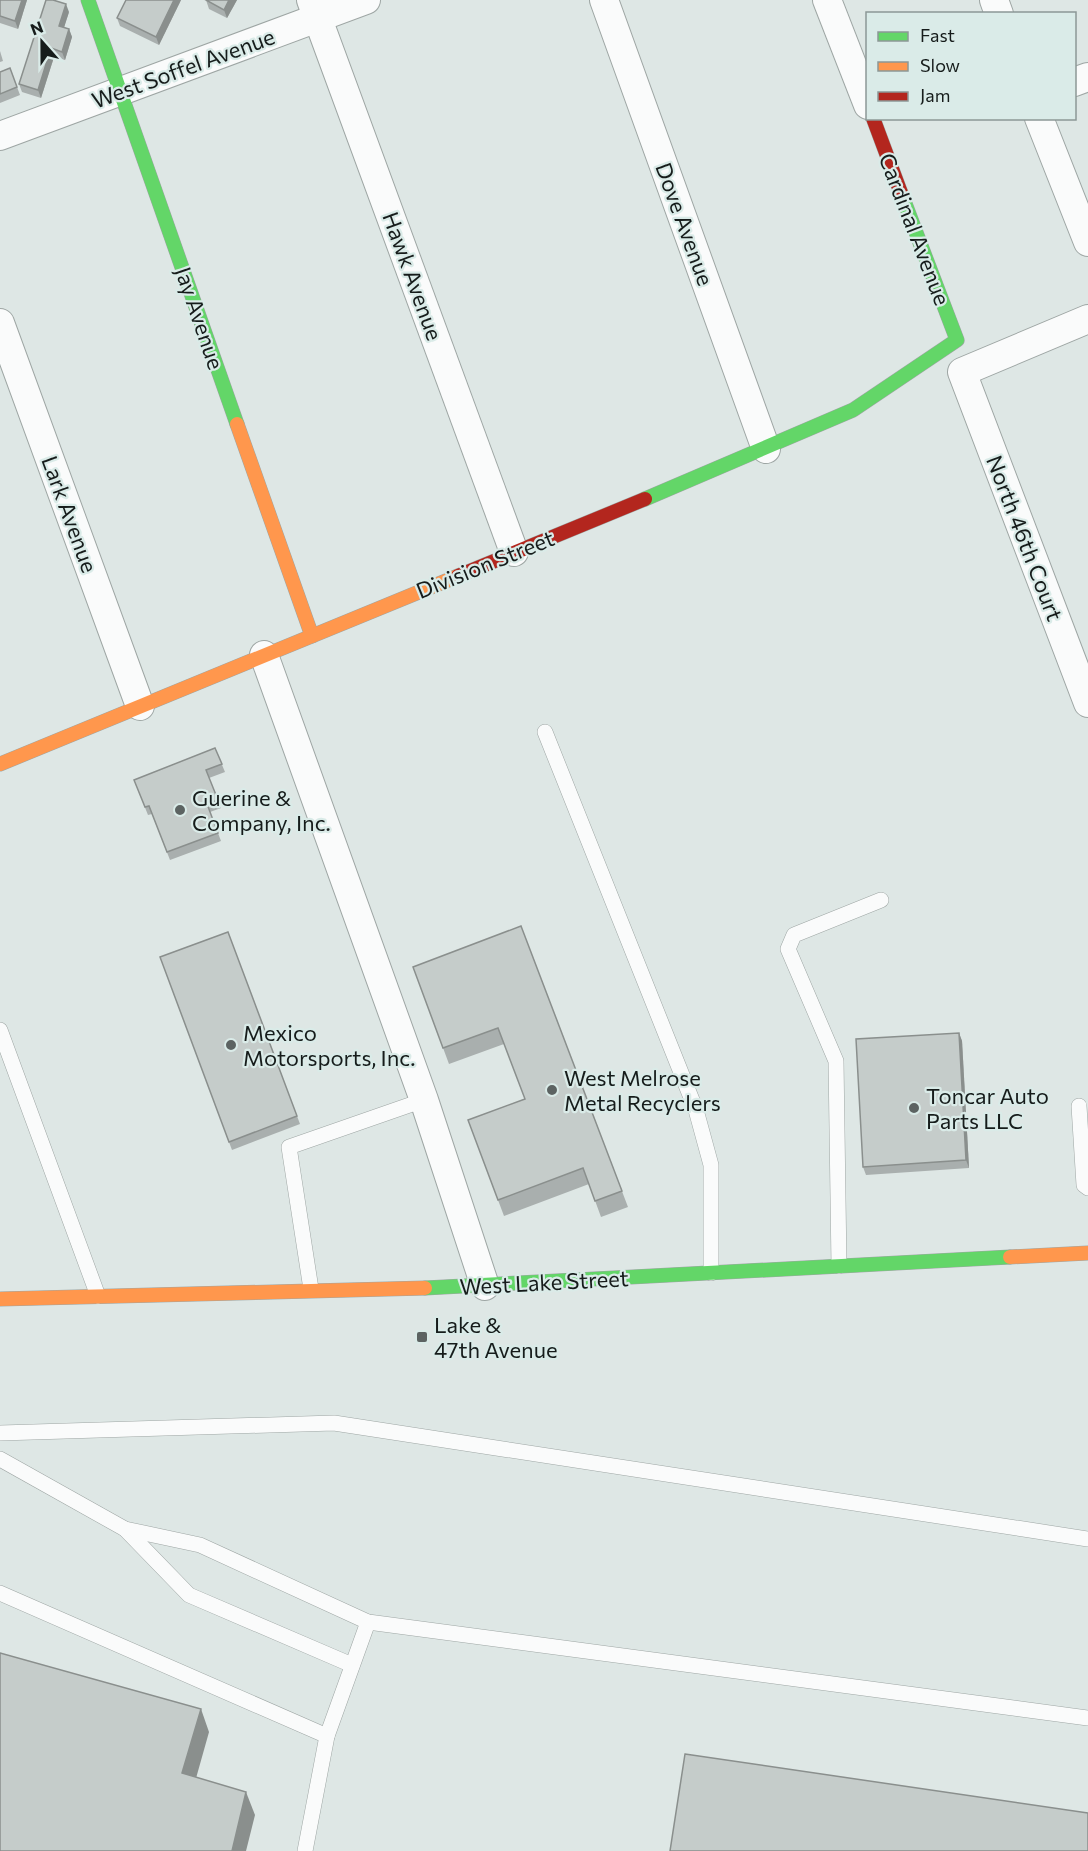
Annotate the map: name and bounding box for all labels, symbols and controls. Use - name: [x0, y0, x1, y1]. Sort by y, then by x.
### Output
- north arrow: [12, 12, 72, 72]
- legend: [866, 12, 1076, 120]
- text: N: [27, 17, 45, 39]
- street label: West Soffel Avenue: [88, 22, 278, 114]
- text: Fast: [920, 24, 955, 46]
- text: Slow: [920, 54, 960, 76]
- text: Jam: [920, 84, 950, 106]
- street label: Cardinal Avenue: [874, 149, 956, 309]
- street label: Dove Avenue: [650, 159, 720, 289]
- street label: Hawk Avenue: [377, 208, 449, 344]
- street label: Jay Avenue: [170, 263, 230, 373]
- street label: North 46th Court: [981, 451, 1069, 625]
- street label: Lark Avenue: [36, 452, 104, 576]
- street label: Division Street: [412, 524, 558, 604]
- place label: Guerine & Company, Inc.: [192, 784, 331, 836]
- marker: Guerine & Company, Inc.: [173, 803, 187, 817]
- place label: Mexico Motorsports, Inc.: [243, 1019, 415, 1071]
- marker: Mexico Motorsports, Inc.: [224, 1038, 238, 1052]
- place label: West Melrose Metal Recyclers: [564, 1064, 721, 1116]
- place label: Toncar Auto Parts LLC: [926, 1082, 1049, 1134]
- marker: West Melrose Metal Recyclers: [545, 1083, 559, 1097]
- marker: Toncar Auto Parts LLC: [907, 1101, 921, 1115]
- street label: West Lake Street: [459, 1264, 629, 1300]
- place label: Lake & 47th Avenue: [434, 1311, 558, 1363]
- marker: Lake & 47th Avenue: [415, 1330, 429, 1344]

